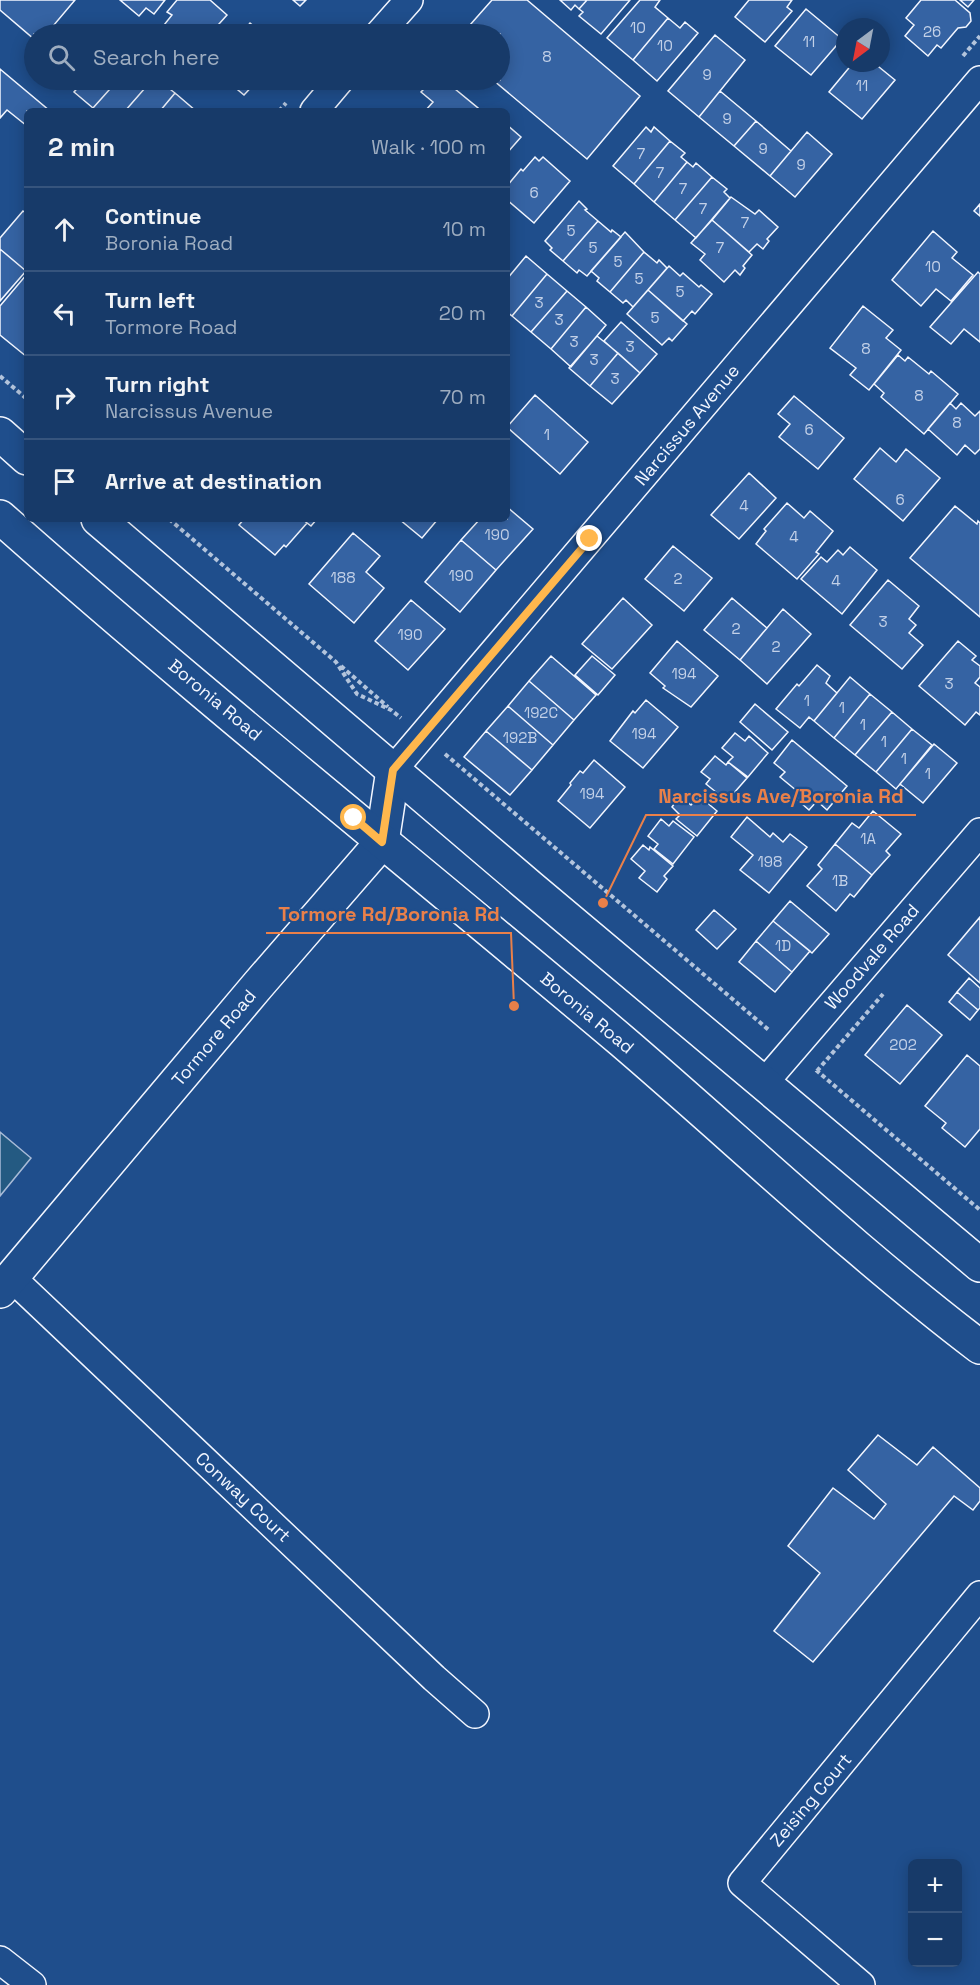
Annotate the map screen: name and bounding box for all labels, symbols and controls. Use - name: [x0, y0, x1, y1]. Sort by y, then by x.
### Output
- house number: 10: [630, 18, 646, 37]
- north arrow: [836, 18, 890, 72]
- house number: 26: [923, 22, 941, 41]
- search box: [24, 24, 510, 90]
- house number: 11: [803, 32, 815, 51]
- house number: 10: [657, 36, 673, 55]
- icon: search: [45, 41, 78, 74]
- text: Search here: [93, 43, 220, 71]
- house number: 8: [542, 47, 552, 66]
- house number: 9: [702, 65, 712, 84]
- house number: 11: [856, 76, 868, 95]
- house number: 9: [722, 109, 732, 128]
- text: 2 min: [48, 130, 115, 164]
- text: Walk · 100 m: [371, 134, 486, 160]
- house number: 9: [758, 139, 768, 158]
- house number: 7: [637, 144, 645, 163]
- house number: 9: [796, 155, 806, 174]
- house number: 7: [656, 163, 664, 182]
- house number: 7: [679, 179, 687, 198]
- house number: 6: [529, 183, 539, 202]
- house number: 7: [699, 199, 707, 218]
- text: Continue: [105, 202, 201, 230]
- icon: ahead: [48, 213, 81, 246]
- house number: 7: [741, 213, 749, 232]
- text: 10 m: [442, 216, 486, 242]
- house number: 5: [567, 221, 576, 240]
- text: Boronia Road: [105, 230, 233, 256]
- house number: 5: [589, 238, 598, 257]
- house number: 7: [716, 238, 724, 257]
- house number: 5: [614, 252, 623, 271]
- house number: 10: [925, 257, 941, 276]
- house number: 5: [635, 269, 644, 288]
- house number: 5: [676, 282, 685, 301]
- text: Turn left: [105, 286, 195, 314]
- house number: 3: [534, 293, 544, 312]
- icon: left: [48, 297, 81, 330]
- text: 20 m: [439, 300, 486, 326]
- house number: 5: [651, 308, 660, 327]
- house number: 3: [554, 310, 564, 329]
- text: Tormore Road: [105, 314, 237, 340]
- house number: 3: [569, 332, 579, 351]
- house number: 3: [625, 337, 635, 356]
- house number: 8: [861, 339, 871, 358]
- house number: 3: [589, 350, 599, 369]
- street label: Narcissus Avenue: [629, 359, 744, 490]
- house number: 3: [610, 369, 620, 388]
- text: Turn right: [105, 370, 210, 398]
- icon: right: [48, 381, 81, 414]
- text: 70 m: [440, 384, 486, 410]
- house number: 8: [914, 386, 924, 405]
- text: Narcissus Avenue: [105, 398, 273, 424]
- house number: 8: [952, 413, 962, 432]
- house number: 6: [804, 420, 814, 439]
- house number: 1: [544, 425, 550, 444]
- icon: arrive: [48, 465, 81, 498]
- text: Arrive at destination: [105, 467, 322, 495]
- house number: 6: [895, 490, 905, 509]
- house number: 4: [739, 496, 749, 515]
- house number: 190: [484, 525, 510, 544]
- route end: [576, 525, 602, 551]
- house number: 4: [789, 527, 799, 546]
- house number: 190: [448, 566, 474, 585]
- house number: 188: [331, 568, 355, 587]
- house number: 2: [673, 569, 683, 588]
- house number: 4: [831, 571, 841, 590]
- house number: 3: [878, 612, 888, 631]
- house number: 2: [731, 619, 741, 638]
- house number: 190: [397, 625, 423, 644]
- house number: 2: [771, 637, 781, 656]
- street label: Boronia Road: [164, 654, 267, 745]
- house number: 194: [672, 664, 696, 683]
- house number: 3: [944, 674, 954, 693]
- house number: 1: [804, 691, 810, 710]
- house number: 1: [839, 698, 845, 717]
- house number: 192C: [524, 703, 558, 722]
- house number: 1: [860, 715, 866, 734]
- house number: 194: [632, 724, 656, 743]
- house number: 192B: [503, 728, 537, 747]
- house number: 1: [881, 732, 887, 751]
- house number: 1: [901, 749, 907, 768]
- house number: 1: [925, 764, 931, 783]
- callout: Narcissus Ave/Boronia Rd: [646, 777, 916, 815]
- text: Narcissus Ave/Boronia Rd: [658, 783, 904, 809]
- house number: 194: [580, 784, 604, 803]
- route start: [340, 804, 366, 830]
- house number: 1A: [860, 829, 876, 848]
- house number: 198: [758, 852, 782, 871]
- house number: 1B: [832, 871, 848, 890]
- callout: Tormore Rd/Boronia Rd: [266, 895, 511, 933]
- street label: Woodvale Road: [819, 899, 924, 1014]
- text: Tormore Rd/Boronia Rd: [278, 901, 500, 927]
- house number: 1D: [775, 936, 791, 955]
- street label: Boronia Road: [536, 967, 639, 1058]
- street label: Tormore Road: [166, 985, 261, 1091]
- house number: 202: [889, 1035, 917, 1054]
- street label: Conway Court: [191, 1446, 296, 1547]
- street label: Zeising Court: [765, 1748, 856, 1851]
- map controls: [908, 1859, 962, 1967]
- button: +: [908, 1859, 962, 1913]
- button: −: [908, 1913, 962, 1967]

